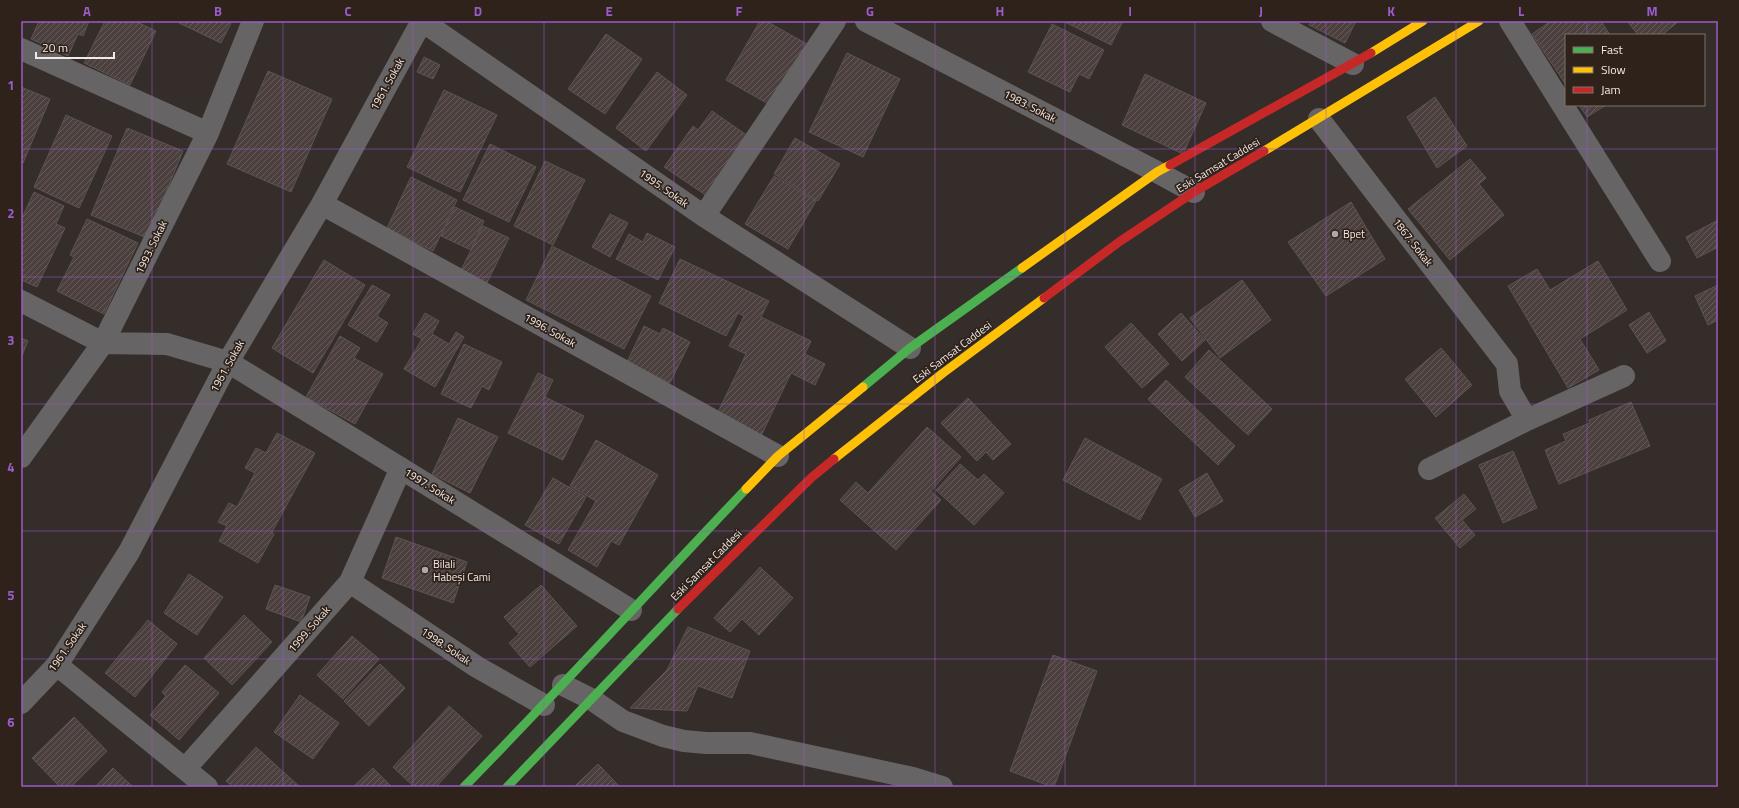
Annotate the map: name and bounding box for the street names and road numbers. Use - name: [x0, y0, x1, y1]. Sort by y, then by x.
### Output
- street label: 1961. Sokak: [366, 54, 408, 113]
- street label: 1983. Sokak: [1001, 86, 1060, 126]
- street label: Eski Samsat Caddesi: [1173, 134, 1263, 196]
- street label: 1995. Sokak: [636, 165, 693, 211]
- street label: 1867. Sokak: [1389, 215, 1437, 270]
- street label: 1993. Sokak: [131, 217, 171, 276]
- street label: 1996. Sokak: [521, 309, 580, 351]
- street label: Eski Samsat Caddesi: [909, 317, 995, 387]
- street label: 1961. Sokak: [206, 336, 248, 395]
- street label: 1997. Sokak: [401, 464, 459, 508]
- street label: Eski Samsat Caddesi: [667, 526, 745, 604]
- street label: 1999. Sokak: [284, 602, 334, 656]
- street label: 1961. Sokak: [44, 618, 90, 675]
- street label: 1998. Sokak: [418, 623, 475, 669]

